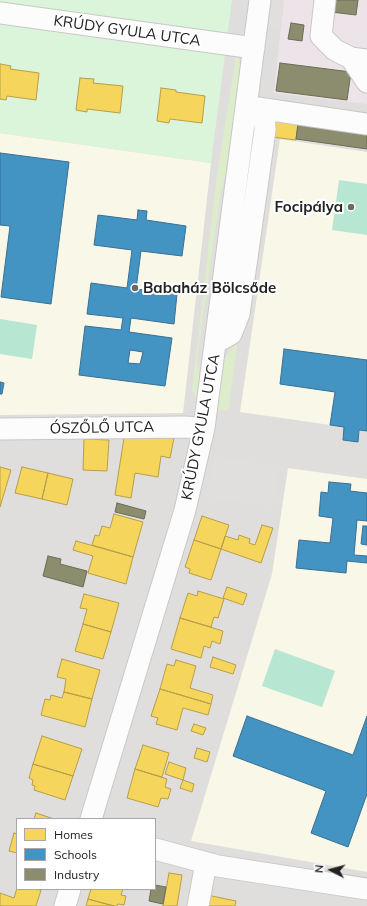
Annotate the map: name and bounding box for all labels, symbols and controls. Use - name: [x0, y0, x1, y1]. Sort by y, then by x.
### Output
- street label: KRÚDY GYULA UTCA: [52, 12, 202, 50]
- place label: Focipálya: [275, 198, 343, 216]
- marker: Focipálya: [346, 202, 356, 212]
- place label: Babaház Bölcsőde: [143, 279, 276, 297]
- marker: Babaház Bölcsőde: [130, 283, 140, 293]
- street label: KRÚDY GYULA UTCA: [178, 352, 224, 502]
- street label: ÓSZŐLŐ UTCA: [50, 418, 154, 438]
- legend: [16, 818, 156, 890]
- text: Homes: [54, 827, 93, 842]
- text: Schools: [54, 847, 97, 862]
- north arrow: [311, 850, 351, 890]
- text: N: [312, 864, 326, 874]
- text: Industry: [54, 867, 99, 882]

